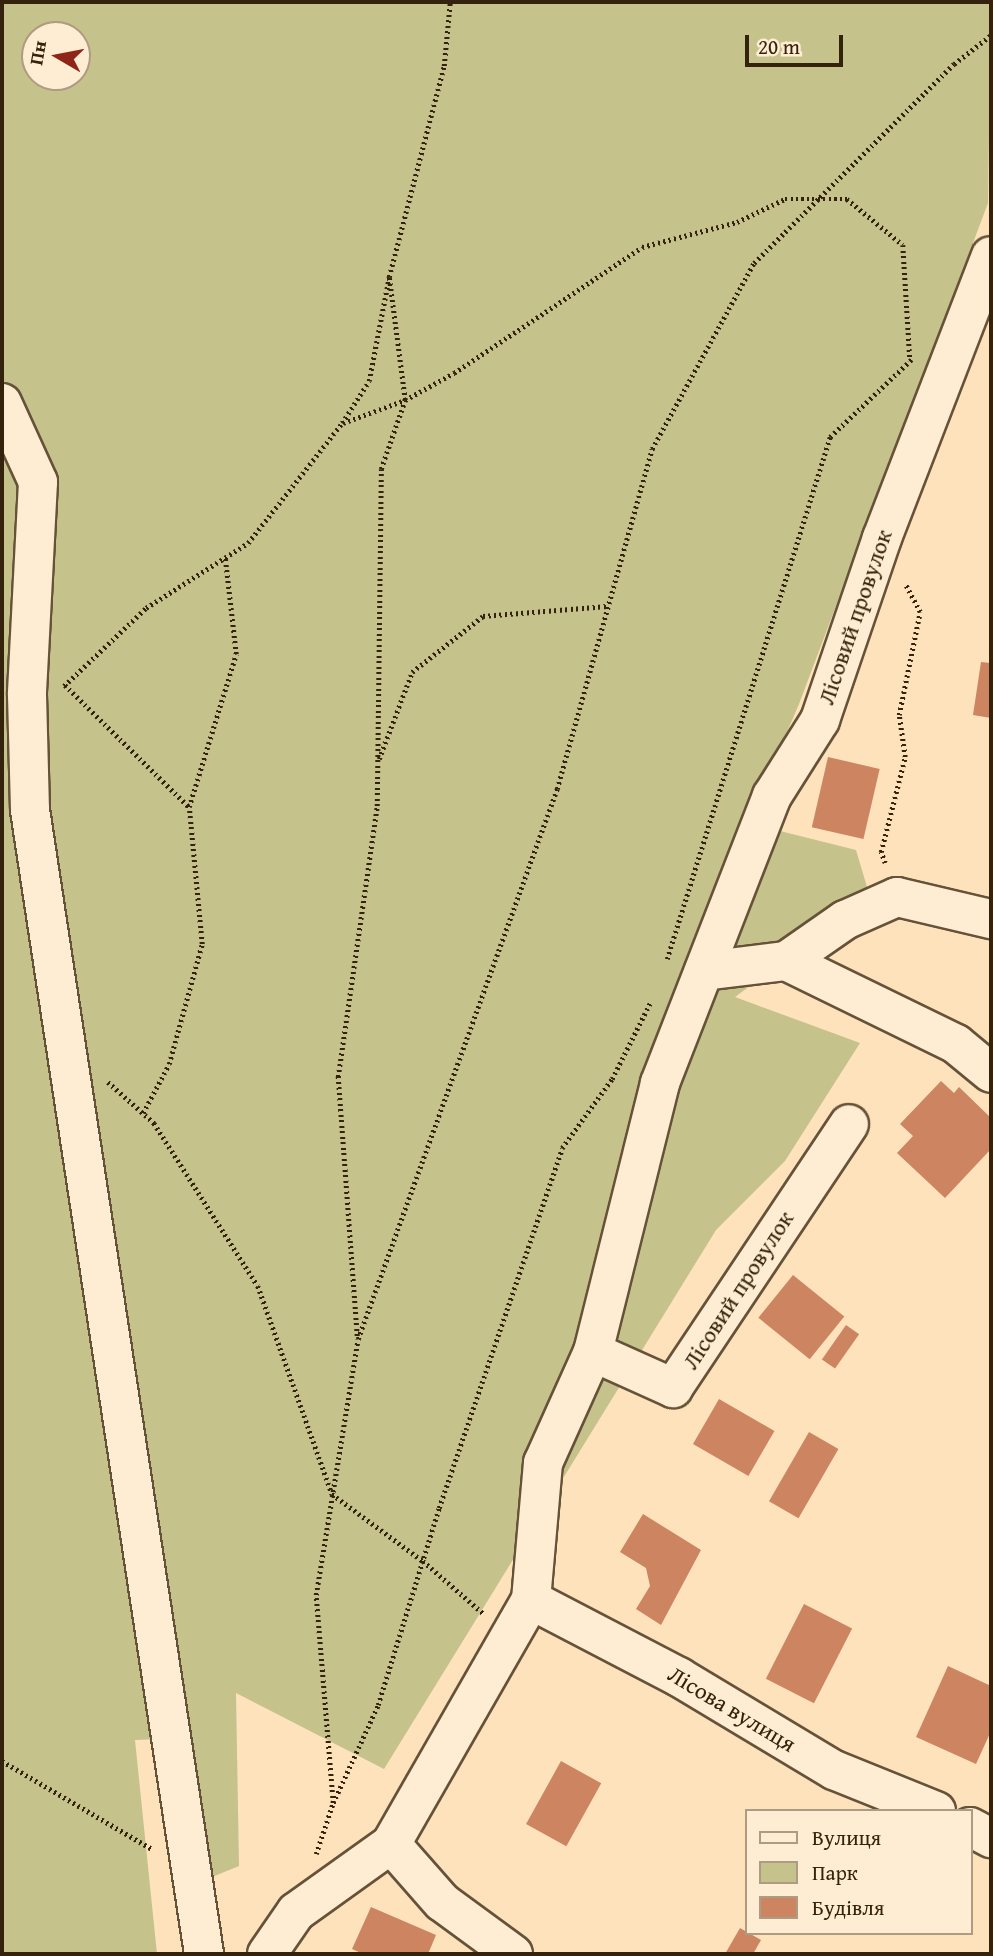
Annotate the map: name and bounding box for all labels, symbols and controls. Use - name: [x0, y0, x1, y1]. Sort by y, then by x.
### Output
- north arrow: [21, 21, 91, 91]
- scale bar: [748, 21, 846, 65]
- text: 20 m: [758, 31, 800, 62]
- text: Пн: [21, 38, 53, 67]
- street label: Лісовий провулок: [812, 526, 898, 708]
- street label: Лісовий провулок: [677, 1206, 799, 1374]
- street label: Лісова вулиця: [663, 1660, 801, 1758]
- legend: [744, 1809, 972, 1935]
- text: Вулиця: [812, 1822, 881, 1853]
- text: Парк: [812, 1857, 858, 1888]
- text: Будівля: [812, 1892, 884, 1923]

